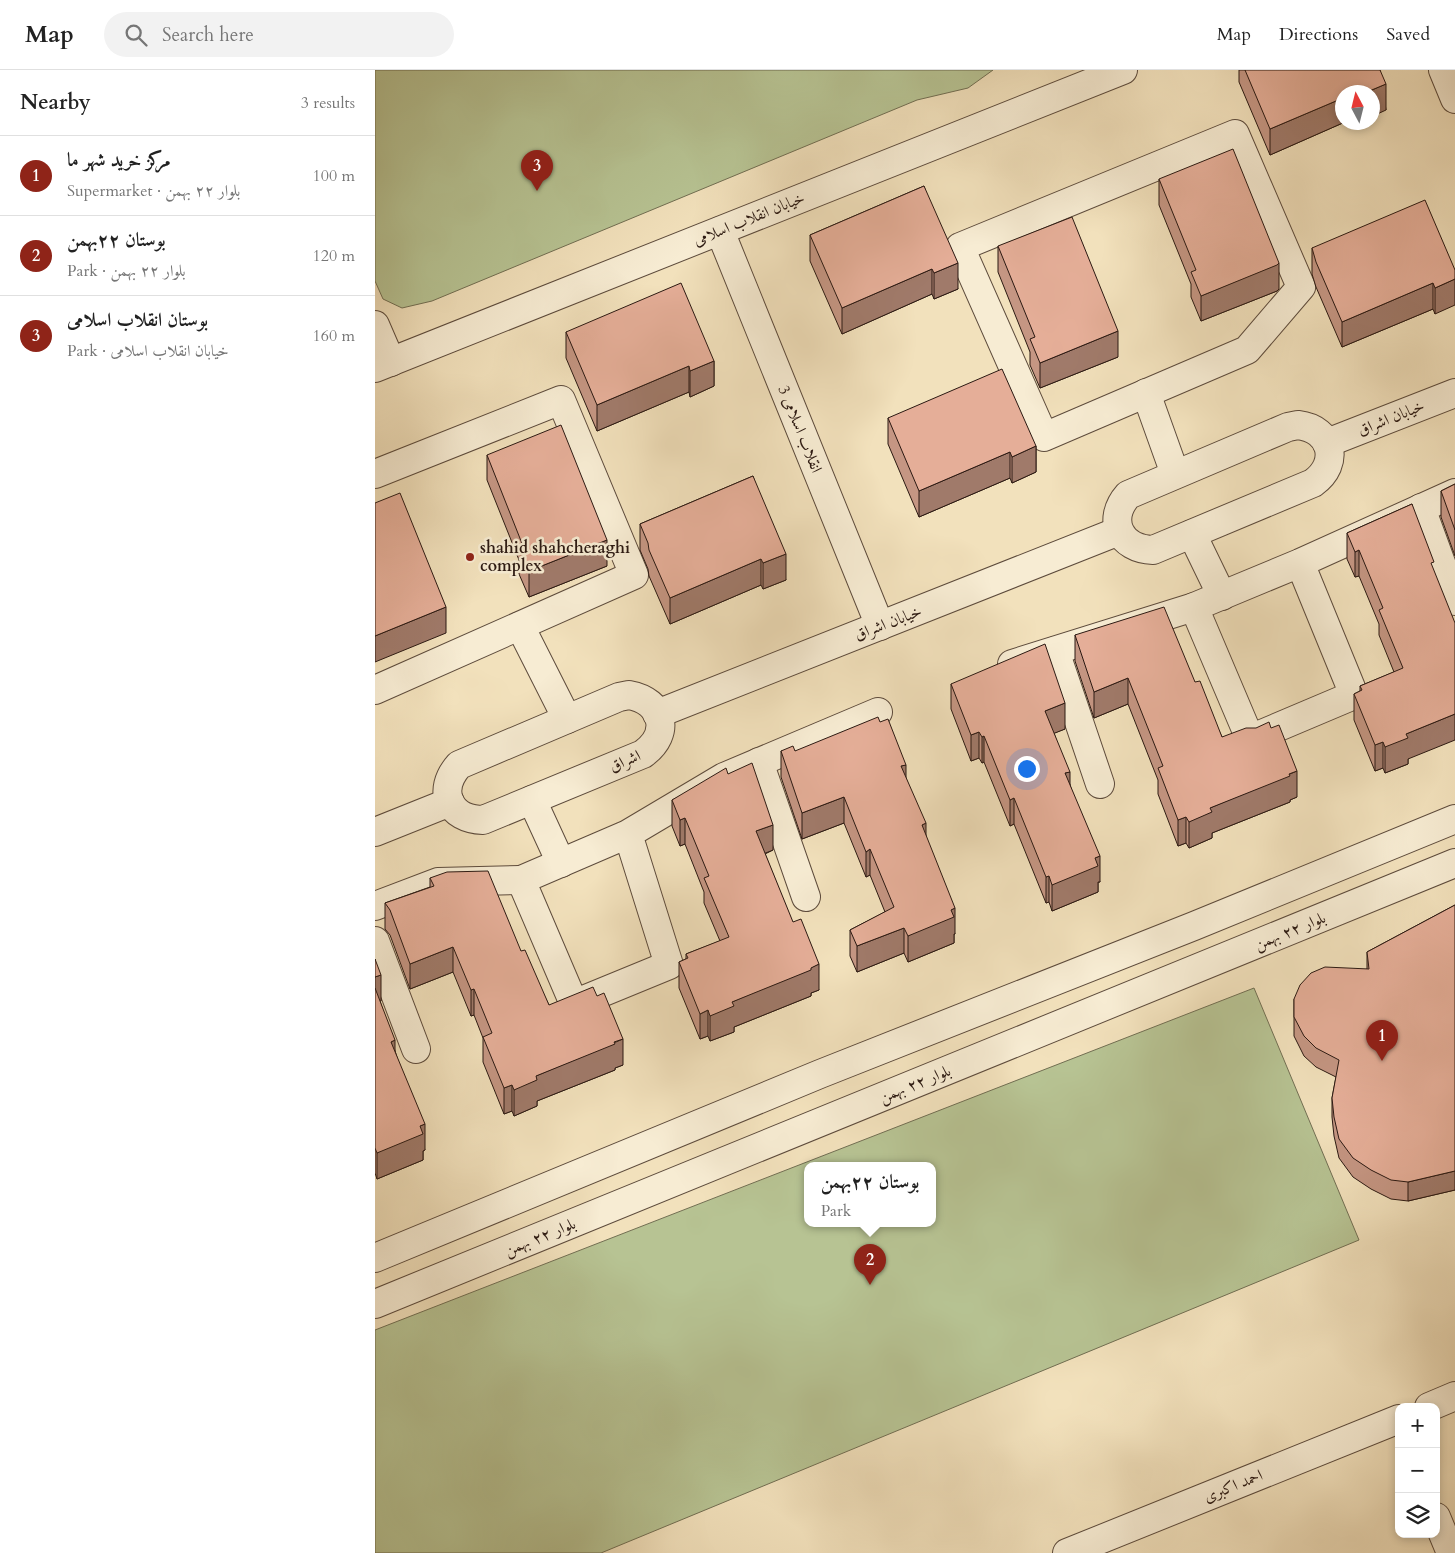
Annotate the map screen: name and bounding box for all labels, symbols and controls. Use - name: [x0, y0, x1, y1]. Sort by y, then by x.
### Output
- search box: [104, 12, 454, 57]
- text: Map: [25, 18, 74, 51]
- icon: search: [122, 21, 150, 49]
- text: Search here: [162, 22, 254, 48]
- text: Map: [1217, 22, 1251, 47]
- text: Directions: [1279, 22, 1358, 47]
- text: Saved: [1386, 22, 1430, 47]
- north arrow: [1335, 85, 1380, 130]
- text: Nearby: [20, 88, 91, 117]
- text: 3 results: [301, 92, 355, 114]
- text: مرکز خرید شهر ما: [67, 147, 171, 173]
- pin: 3: [521, 150, 553, 191]
- text: 1: [32, 165, 40, 187]
- text: 100 m: [313, 165, 355, 187]
- text: Supermarket · بلوار ۲۲ بهمن: [67, 180, 240, 202]
- street label: خیابان انقلاب اسلامی: [690, 187, 808, 251]
- text: بوستان ۲۲بهمن: [67, 227, 166, 253]
- text: 2: [32, 245, 40, 267]
- text: 120 m: [313, 245, 355, 267]
- text: Park · بلوار ۲۲ بهمن: [67, 260, 186, 282]
- text: بوستان انقلاب اسلامی: [67, 307, 208, 333]
- text: 3: [32, 325, 40, 347]
- text: 160 m: [313, 325, 355, 347]
- text: Park · خیابان انقلاب اسلامی: [67, 340, 229, 362]
- street label: انقلاب اسلامی 3: [772, 382, 828, 476]
- street label: خیابان اشراق: [1354, 395, 1428, 441]
- place label: shahid shahcheraghi complex: [480, 537, 630, 577]
- marker: shahid shahcheraghi complex: [464, 551, 476, 563]
- street label: خیابان اشراق: [851, 600, 925, 646]
- street label: اشراق: [606, 744, 644, 778]
- your location: [1014, 756, 1040, 782]
- street label: بلوار ۲۲ بهمن: [1251, 907, 1329, 955]
- pin: 1: [1366, 1020, 1398, 1061]
- street label: بلوار ۲۲ بهمن: [876, 1060, 954, 1108]
- popup: [804, 1162, 936, 1227]
- text: بوستان ۲۲بهمن: [821, 1169, 919, 1195]
- text: Park: [821, 1200, 851, 1222]
- street label: بلوار ۲۲ بهمن: [501, 1213, 579, 1261]
- pin: 2: [854, 1244, 886, 1285]
- map controls: [1395, 1403, 1440, 1538]
- button: +: [1395, 1403, 1440, 1448]
- button: −: [1395, 1448, 1440, 1493]
- street label: احمد اکبری: [1200, 1464, 1266, 1508]
- button: layers: [1395, 1493, 1440, 1538]

